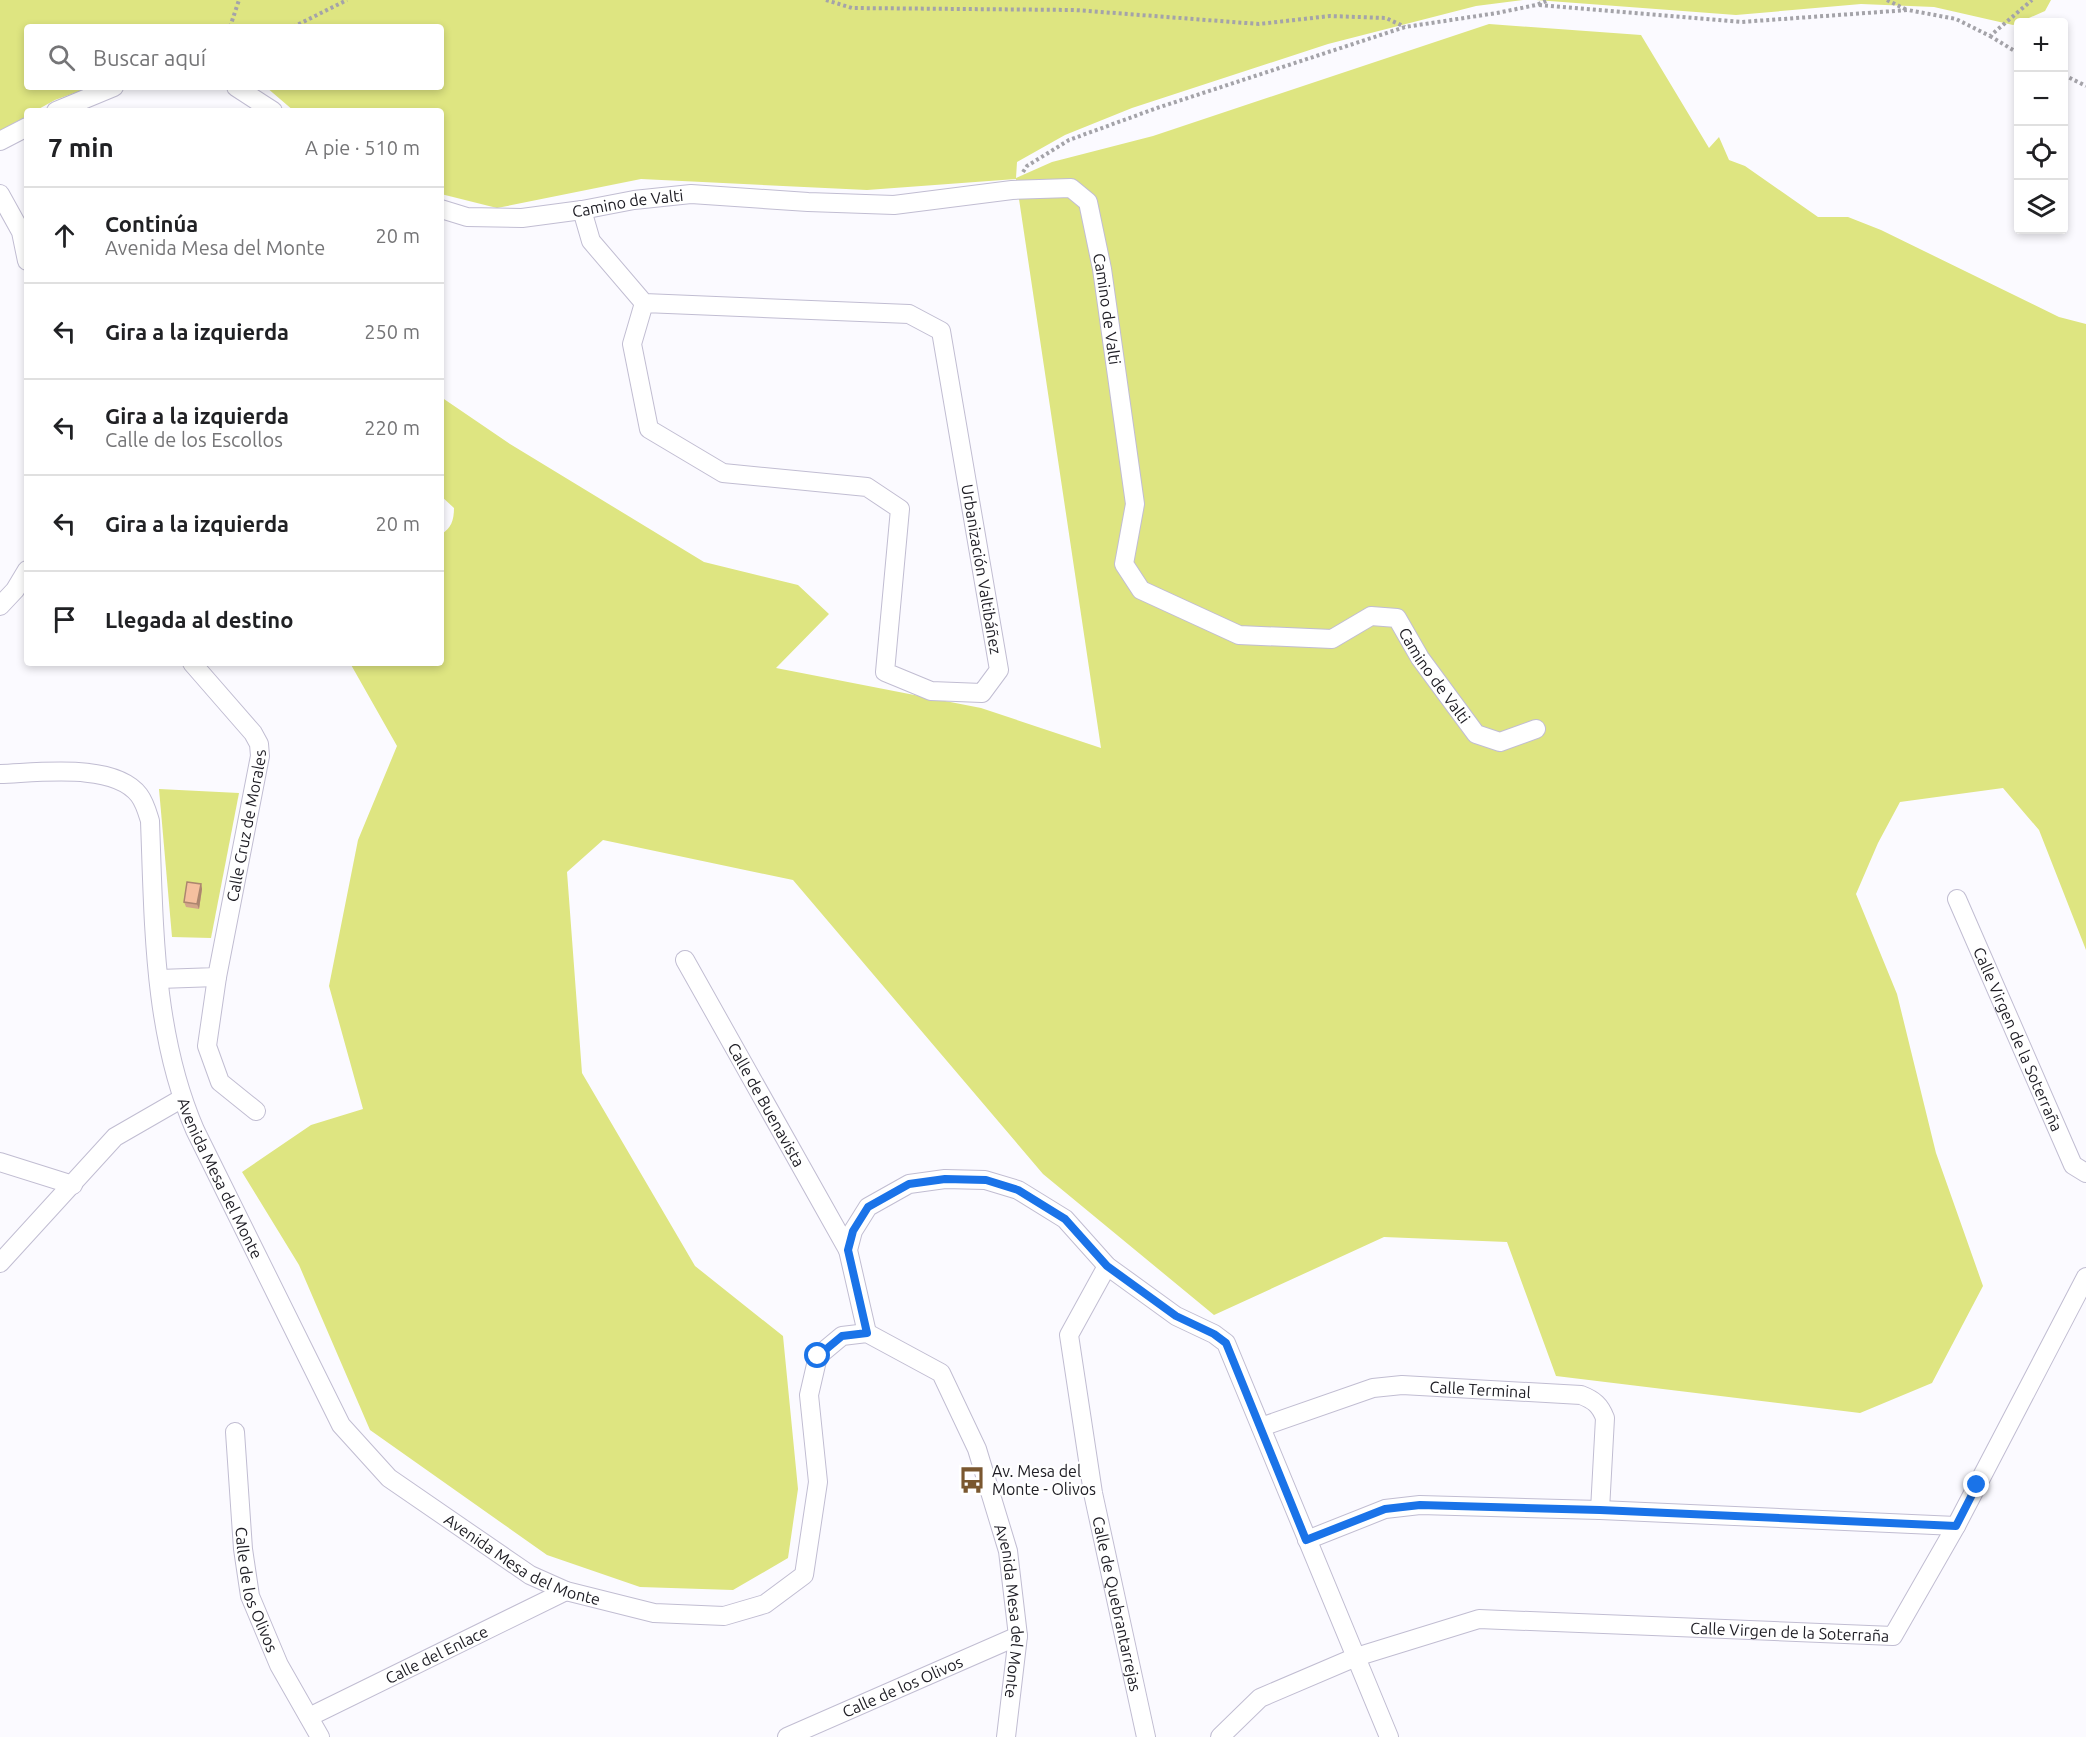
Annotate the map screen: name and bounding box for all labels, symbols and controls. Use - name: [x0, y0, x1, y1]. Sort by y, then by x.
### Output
- map controls: [2014, 18, 2068, 234]
- button: +: [2014, 18, 2068, 72]
- search box: [24, 24, 444, 90]
- icon: search: [45, 41, 78, 74]
- text: Buscar aquí: [93, 45, 206, 70]
- button: −: [2014, 72, 2068, 126]
- button: locate: [2014, 126, 2068, 180]
- text: 7 min: [48, 133, 114, 162]
- text: A pie · 510 m: [305, 136, 420, 159]
- button: layers: [2014, 180, 2068, 234]
- street label: Camino de Valti: [571, 186, 684, 220]
- text: Continúa: [105, 211, 198, 236]
- icon: ahead: [48, 219, 81, 252]
- text: 20 m: [376, 224, 420, 247]
- text: Avenida Mesa del Monte: [105, 236, 325, 259]
- street label: Camino de Valti: [1090, 252, 1124, 366]
- icon: left: [48, 315, 81, 348]
- text: Gira a la izquierda: [105, 319, 289, 344]
- text: 250 m: [364, 320, 420, 343]
- text: Gira a la izquierda: [105, 403, 289, 428]
- icon: left: [48, 411, 81, 444]
- text: 220 m: [364, 416, 420, 439]
- text: Calle de los Escollos: [105, 428, 283, 451]
- street label: Urbanización Valtibáñez: [958, 483, 1005, 656]
- icon: left: [48, 507, 81, 540]
- text: Gira a la izquierda: [105, 511, 289, 536]
- text: 20 m: [376, 512, 420, 535]
- icon: arrive: [48, 603, 81, 636]
- text: Llegada al destino: [105, 607, 293, 632]
- street label: Camino de Valti: [1395, 624, 1474, 727]
- street label: Calle Cruz de Morales: [223, 749, 269, 903]
- street label: Calle Virgen de la Soterraña: [1970, 944, 2066, 1134]
- street label: Calle de Buenavista: [724, 1039, 808, 1170]
- street label: Avenida Mesa del Monte: [174, 1095, 266, 1262]
- route start: [804, 1342, 830, 1368]
- street label: Calle Terminal: [1429, 1378, 1531, 1401]
- place label: Av. Mesa del Monte - Olivos: [992, 1462, 1096, 1498]
- bus stop icon: Av. Mesa del Monte - Olivos: [957, 1465, 987, 1495]
- route end: [1963, 1471, 1989, 1497]
- street label: Avenida Mesa del Monte: [441, 1510, 602, 1608]
- street label: Calle de Quebrantarrejas: [1089, 1515, 1145, 1693]
- street label: Avenida Mesa del Monte: [991, 1522, 1027, 1699]
- street label: Calle de los Olivos: [233, 1526, 282, 1655]
- street label: Calle Virgen de la Soterraña: [1690, 1619, 1890, 1645]
- street label: Calle del Enlace: [382, 1622, 491, 1687]
- street label: Calle de los Olivos: [839, 1652, 966, 1721]

